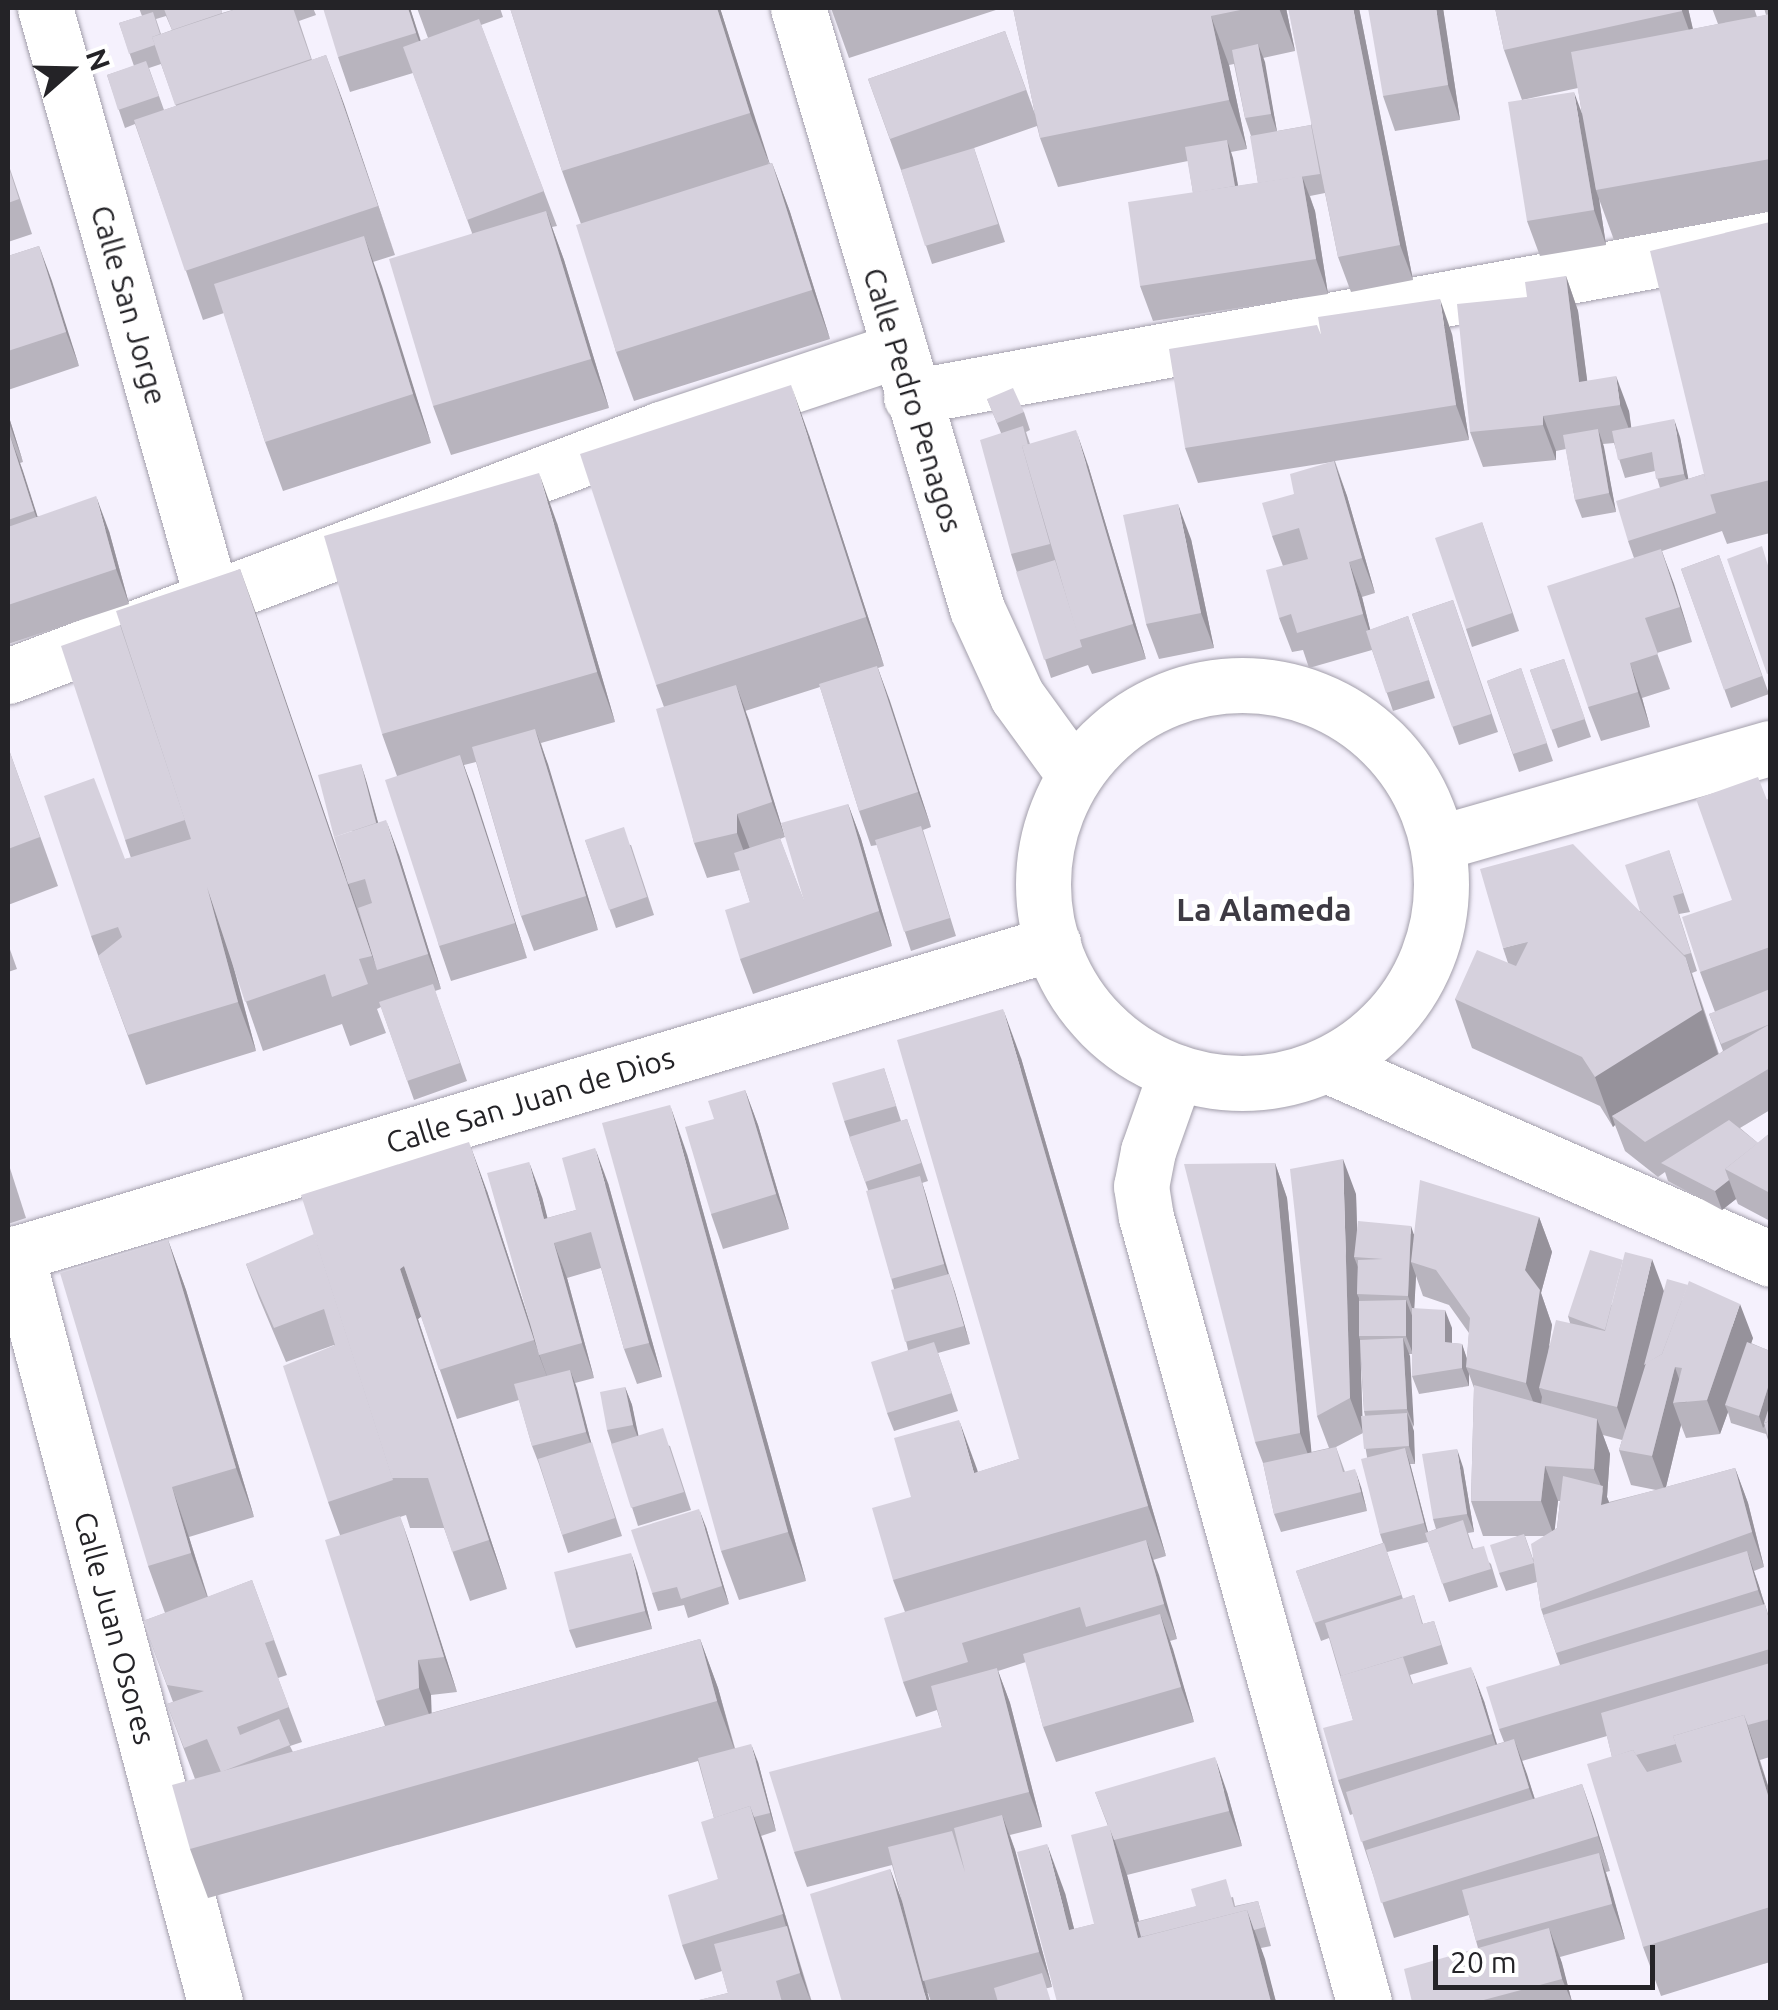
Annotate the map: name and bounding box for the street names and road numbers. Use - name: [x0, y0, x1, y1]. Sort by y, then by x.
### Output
- street label: Calle San Jorge: [83, 201, 175, 409]
- street label: Calle Pedro Penagos: [856, 263, 970, 537]
- street label: Calle San Juan de Dios: [382, 1039, 678, 1161]
- street label: Calle Juan Osores: [67, 1508, 163, 1748]

